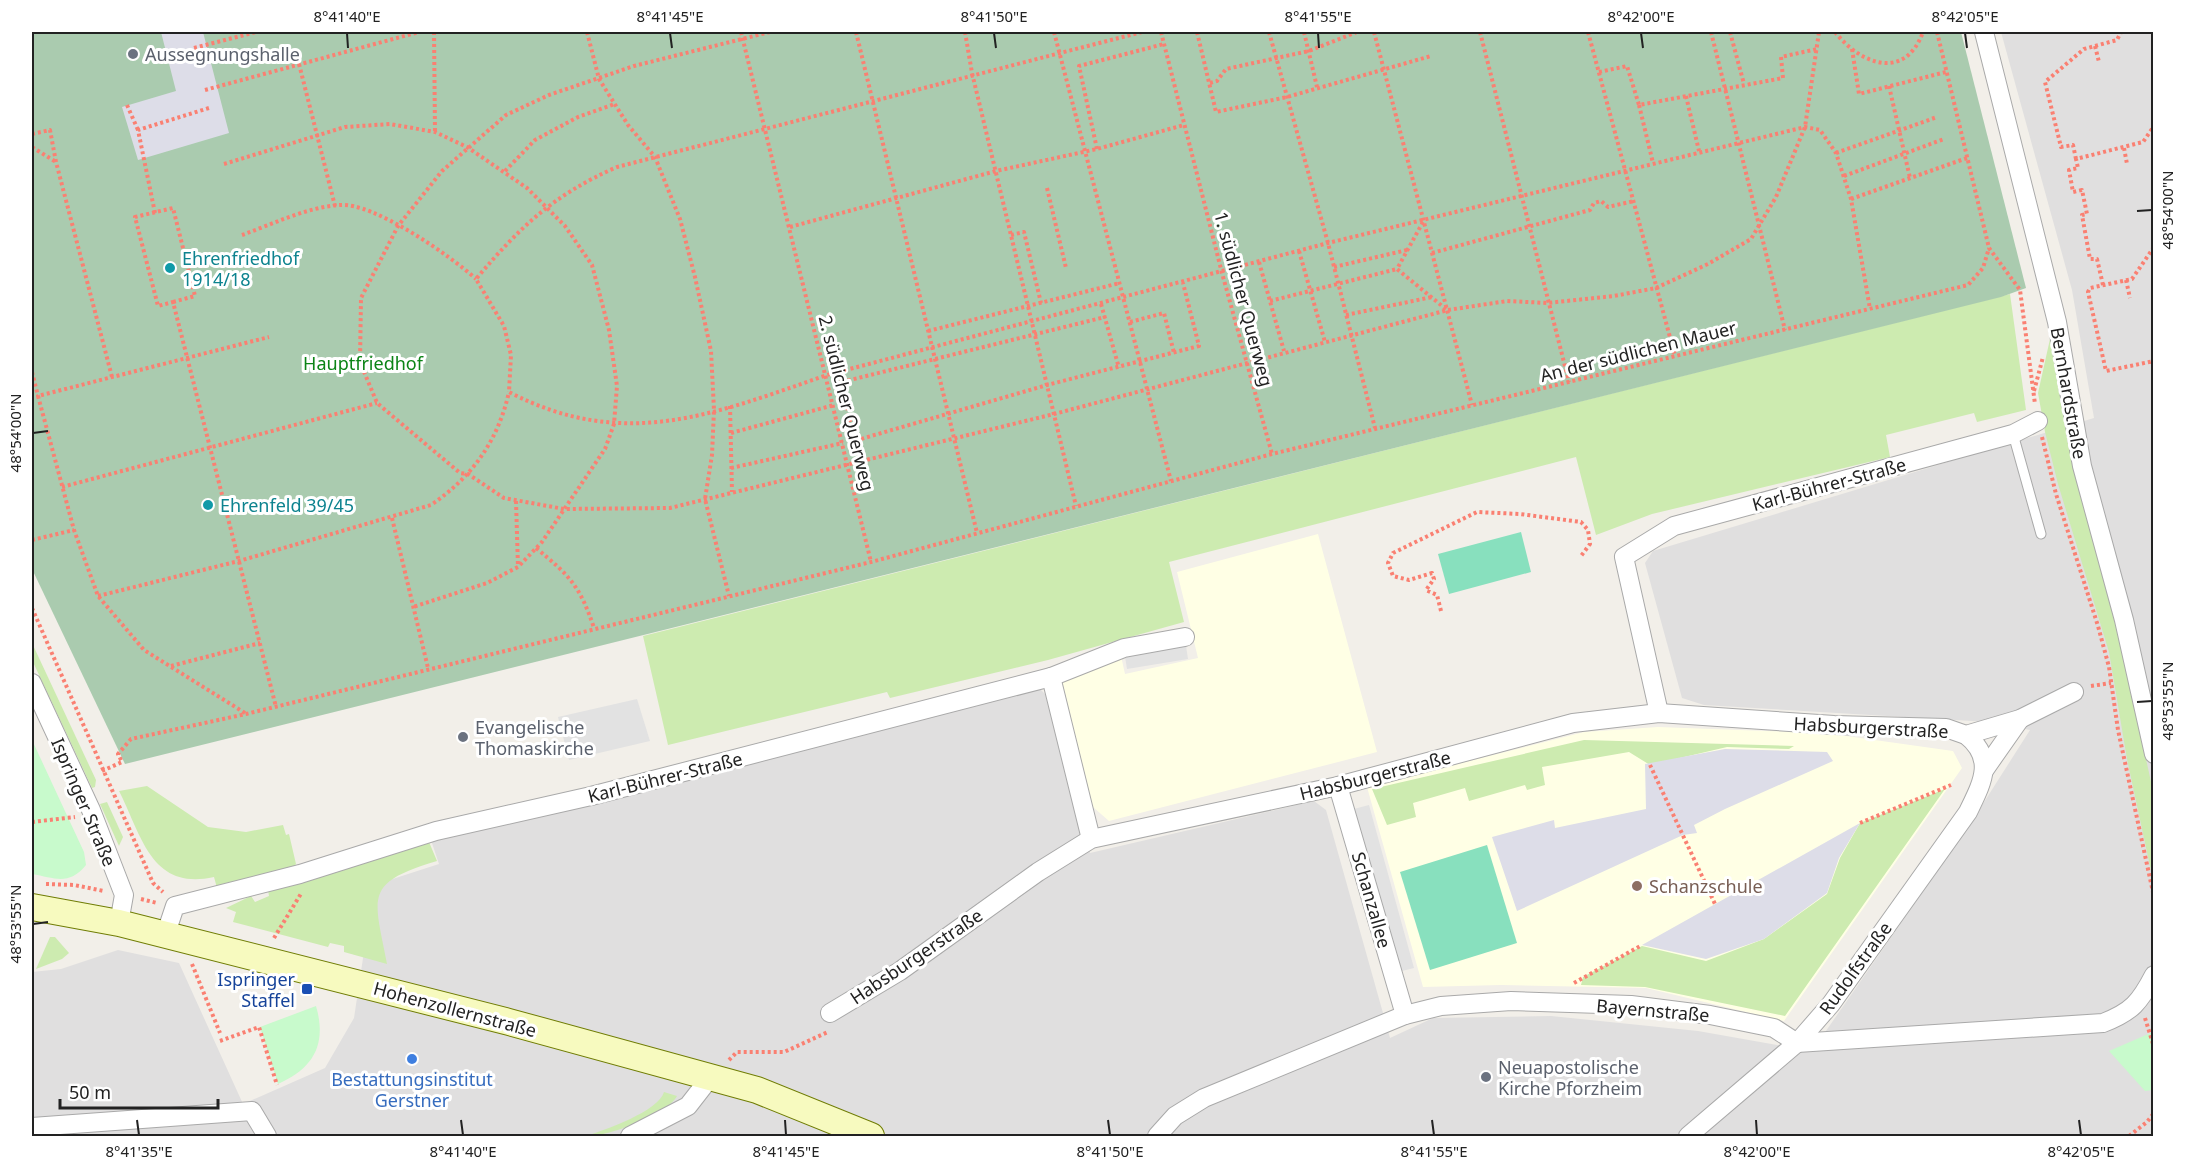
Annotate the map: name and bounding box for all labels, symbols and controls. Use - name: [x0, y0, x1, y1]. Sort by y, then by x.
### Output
- text: 8°41'40"E: [313, 6, 381, 26]
- text: 8°41'45"E: [636, 6, 704, 26]
- text: 8°41'50"E: [960, 6, 1028, 26]
- text: 8°41'55"E: [1284, 6, 1352, 26]
- text: 8°42'00"E: [1607, 6, 1675, 26]
- text: 8°42'05"E: [1931, 6, 1999, 26]
- place label: Aussegnungshalle: [145, 42, 300, 66]
- marker: Aussegnungshalle: [126, 47, 140, 61]
- text: 48°54'00"N: [2157, 171, 2177, 249]
- street label: 1. südlicher Querweg: [1209, 209, 1279, 389]
- place label: Ehrenfriedhof 1914/18: [182, 246, 300, 291]
- marker: Ehrenfriedhof 1914/18: [163, 261, 177, 275]
- street label: 2. südlicher Querweg: [814, 313, 880, 493]
- street label: An der südlichen Mauer: [1537, 315, 1739, 387]
- street label: Bernhardstraße: [2046, 325, 2092, 461]
- park label: Hauptfriedhof: [303, 351, 424, 375]
- text: 48°54'00"N: [5, 394, 25, 472]
- street label: Karl-Bührer-Straße: [1749, 452, 1909, 516]
- place label: Ehrenfeld 39/45: [220, 493, 354, 517]
- marker: Ehrenfeld 39/45: [201, 498, 215, 512]
- text: 48°53'55"N: [2157, 662, 2177, 740]
- street label: Habsburgerstraße: [1793, 711, 1949, 743]
- place label: Evangelische Thomaskirche: [475, 715, 594, 760]
- marker: Evangelische Thomaskirche: [456, 730, 470, 744]
- street label: Ispringer Straße: [46, 734, 122, 870]
- street label: Habsburgerstraße: [1297, 745, 1453, 805]
- street label: Karl-Bührer-Straße: [585, 746, 745, 808]
- street label: Schanzallee: [1347, 849, 1397, 951]
- place label: Schanzschule: [1649, 874, 1763, 898]
- marker: Schanzschule: [1630, 879, 1644, 893]
- text: 48°53'55"N: [5, 885, 25, 963]
- street label: Habsburgerstraße: [845, 903, 987, 1009]
- street label: Rudolfstraße: [1813, 917, 1897, 1019]
- place label: Ispringer Staffel: [217, 967, 296, 1012]
- street label: Hohenzollernstraße: [371, 976, 539, 1042]
- marker: Ispringer Staffel: [300, 982, 314, 996]
- street label: Bayernstraße: [1595, 993, 1711, 1027]
- marker: Bestattungsinstitut Gerstner: [405, 1052, 419, 1066]
- place label: Neuapostolische Kirche Pforzheim: [1498, 1055, 1642, 1100]
- place label: Bestattungsinstitut Gerstner: [331, 1067, 493, 1112]
- marker: Neuapostolische Kirche Pforzheim: [1479, 1070, 1493, 1084]
- scale bar: [60, 1072, 218, 1110]
- text: 50 m: [69, 1080, 111, 1104]
- text: 8°41'35"E: [105, 1141, 173, 1161]
- text: 8°41'40"E: [429, 1141, 497, 1161]
- text: 8°41'45"E: [752, 1141, 820, 1161]
- text: 8°41'50"E: [1076, 1141, 1144, 1161]
- text: 8°41'55"E: [1400, 1141, 1468, 1161]
- text: 8°42'00"E: [1723, 1141, 1791, 1161]
- text: 8°42'05"E: [2047, 1141, 2115, 1161]

